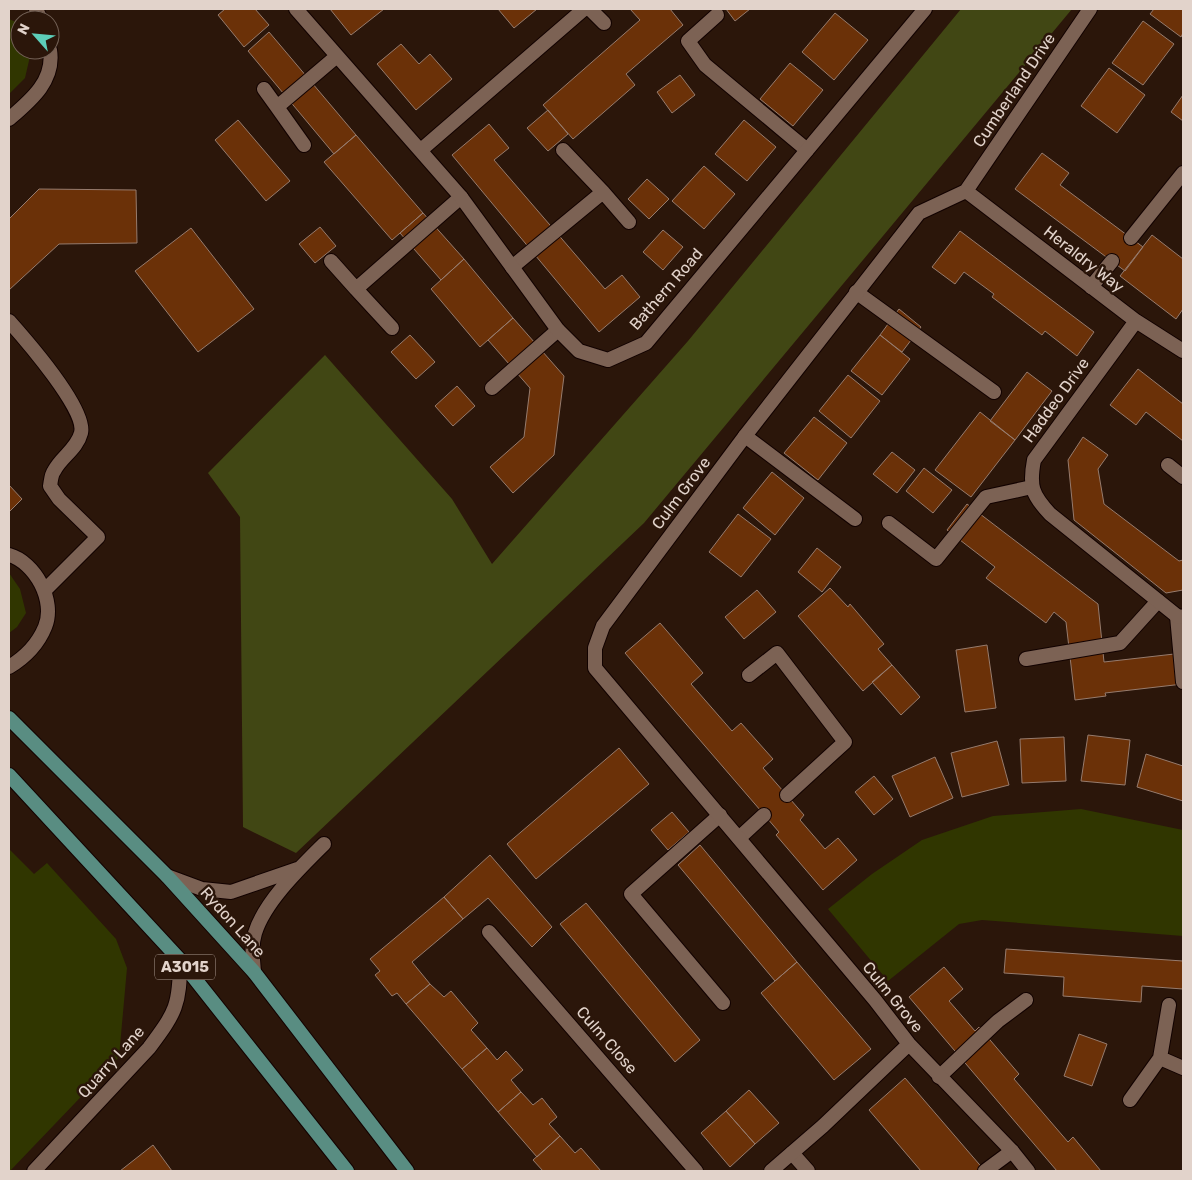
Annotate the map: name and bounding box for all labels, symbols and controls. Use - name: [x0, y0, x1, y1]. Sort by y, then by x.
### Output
- north arrow: [10, 10, 60, 60]
- text: N: [14, 21, 34, 38]
- street label: Cumberland Drive: [969, 29, 1059, 151]
- street label: Heraldry Way: [1040, 222, 1128, 296]
- street label: Bathern Road: [625, 244, 707, 334]
- street label: Haddeo Drive: [1019, 354, 1093, 446]
- street label: Culm Grove: [648, 453, 714, 533]
- street label: Rydon Lane: [197, 883, 269, 961]
- road number: A3015: [155, 954, 215, 980]
- street label: Culm Grove: [859, 958, 927, 1036]
- street label: Culm Close: [573, 1002, 641, 1078]
- street label: Quarry Lane: [74, 1022, 148, 1102]

